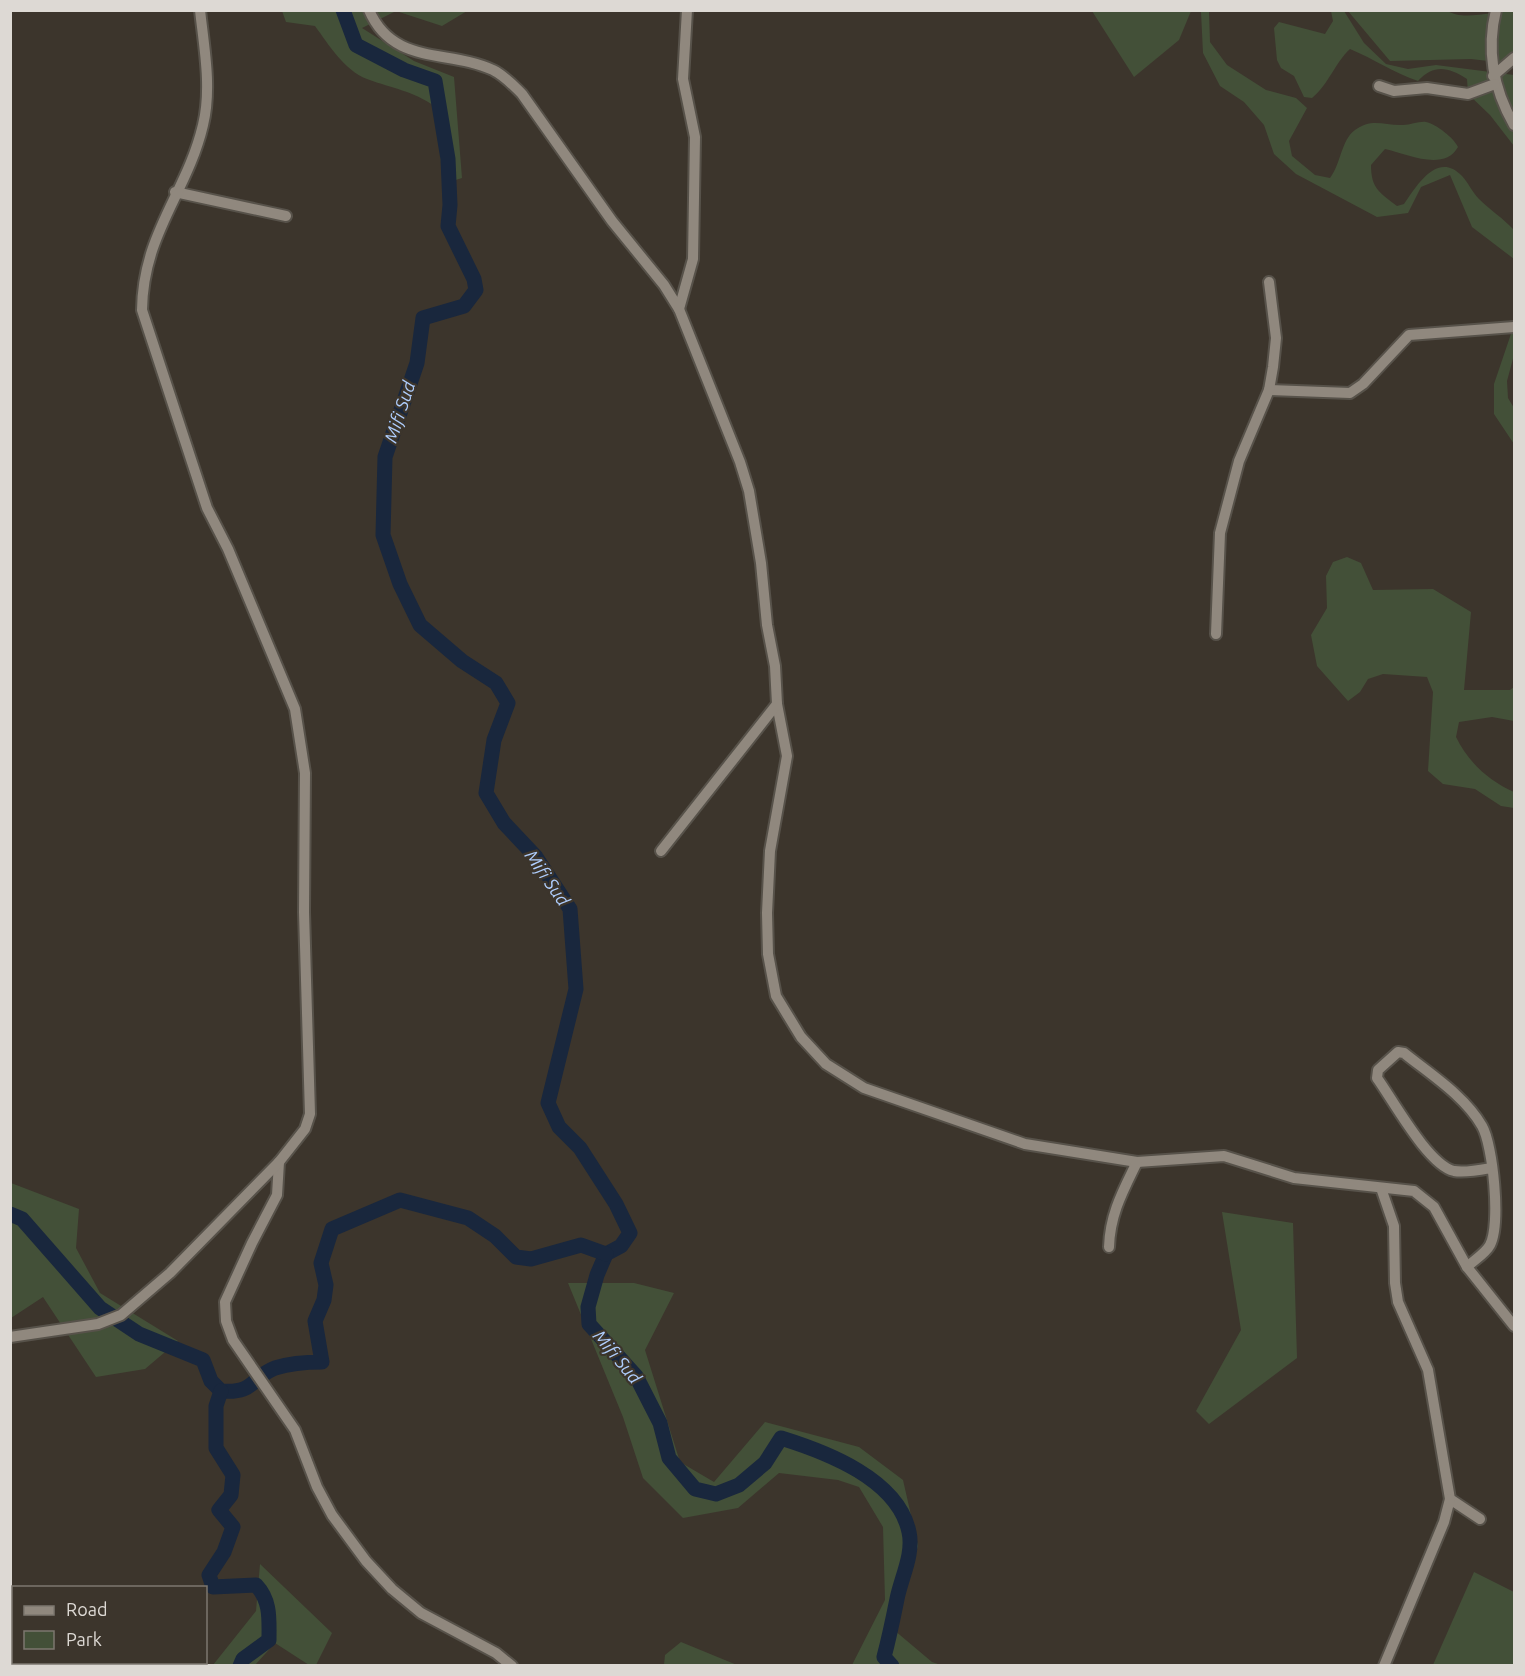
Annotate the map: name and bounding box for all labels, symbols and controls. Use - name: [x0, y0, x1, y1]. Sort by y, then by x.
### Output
- water label: Mifi Sud: [380, 378, 420, 445]
- water label: Mifi Sud: [521, 846, 575, 910]
- water label: Mifi Sud: [589, 1326, 646, 1388]
- legend: [12, 1586, 207, 1664]
- text: Road: [66, 1599, 108, 1619]
- text: Park: [66, 1629, 102, 1649]

